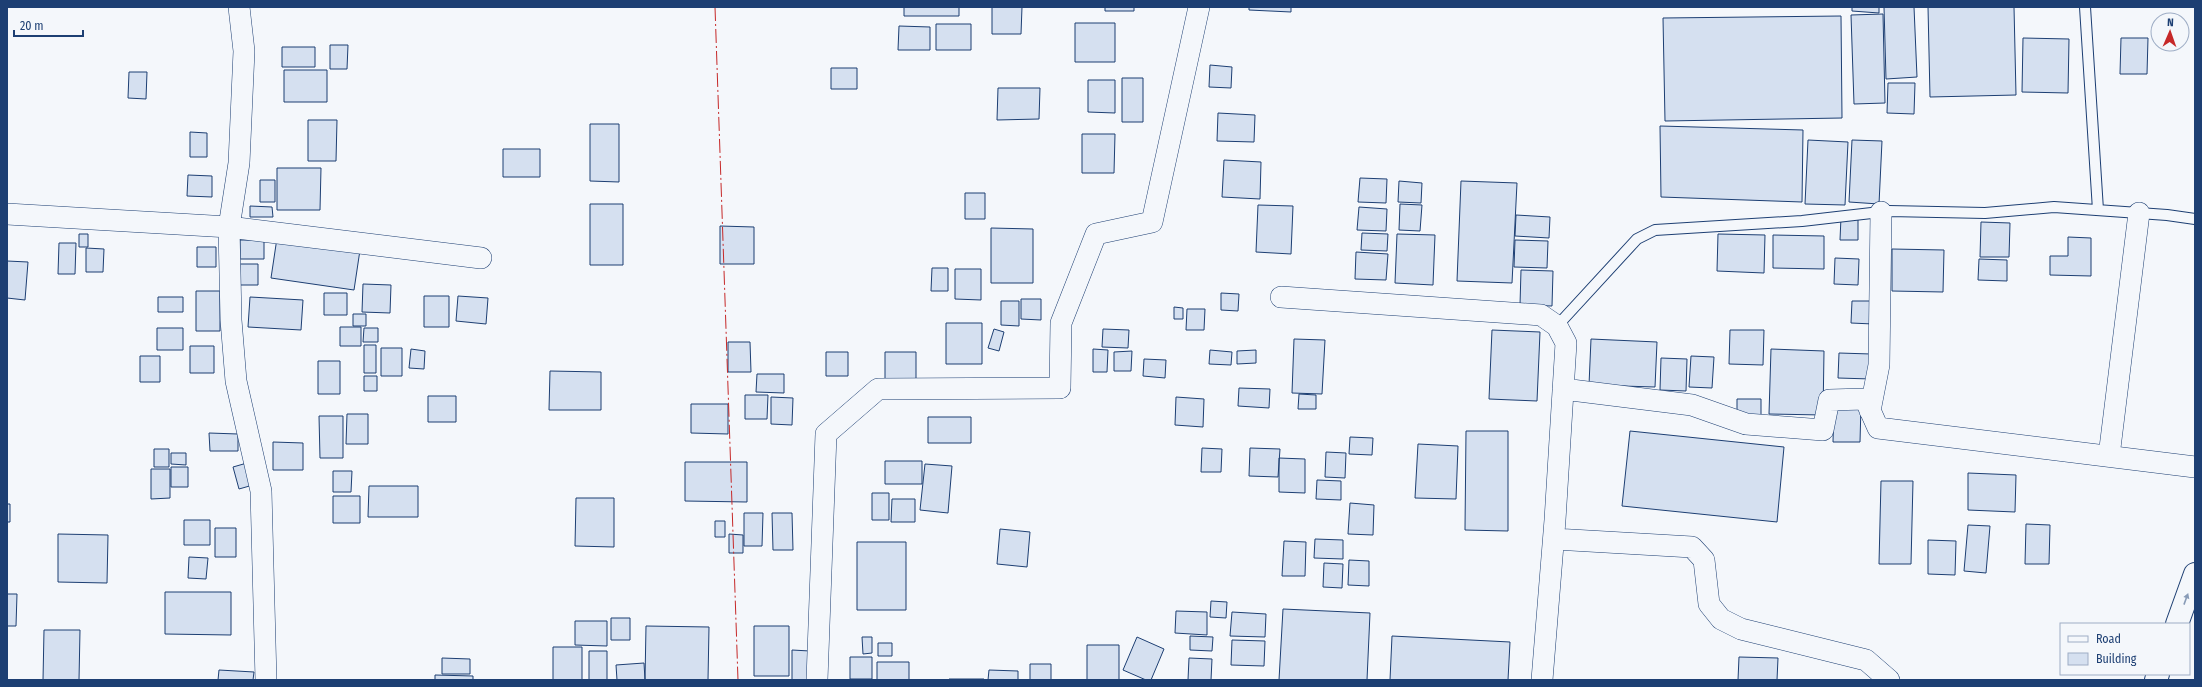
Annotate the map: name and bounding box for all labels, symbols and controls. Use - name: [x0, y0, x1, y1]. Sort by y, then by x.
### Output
- scale bar: [14, 12, 83, 38]
- north arrow: [2150, 12, 2190, 52]
- text: N: [2167, 16, 2174, 29]
- text: 20 m: [20, 19, 44, 33]
- one-way arrow: [2183, 592, 2189, 604]
- legend: [2060, 623, 2190, 675]
- text: Road: [2096, 632, 2121, 646]
- text: Building: [2096, 652, 2137, 666]

